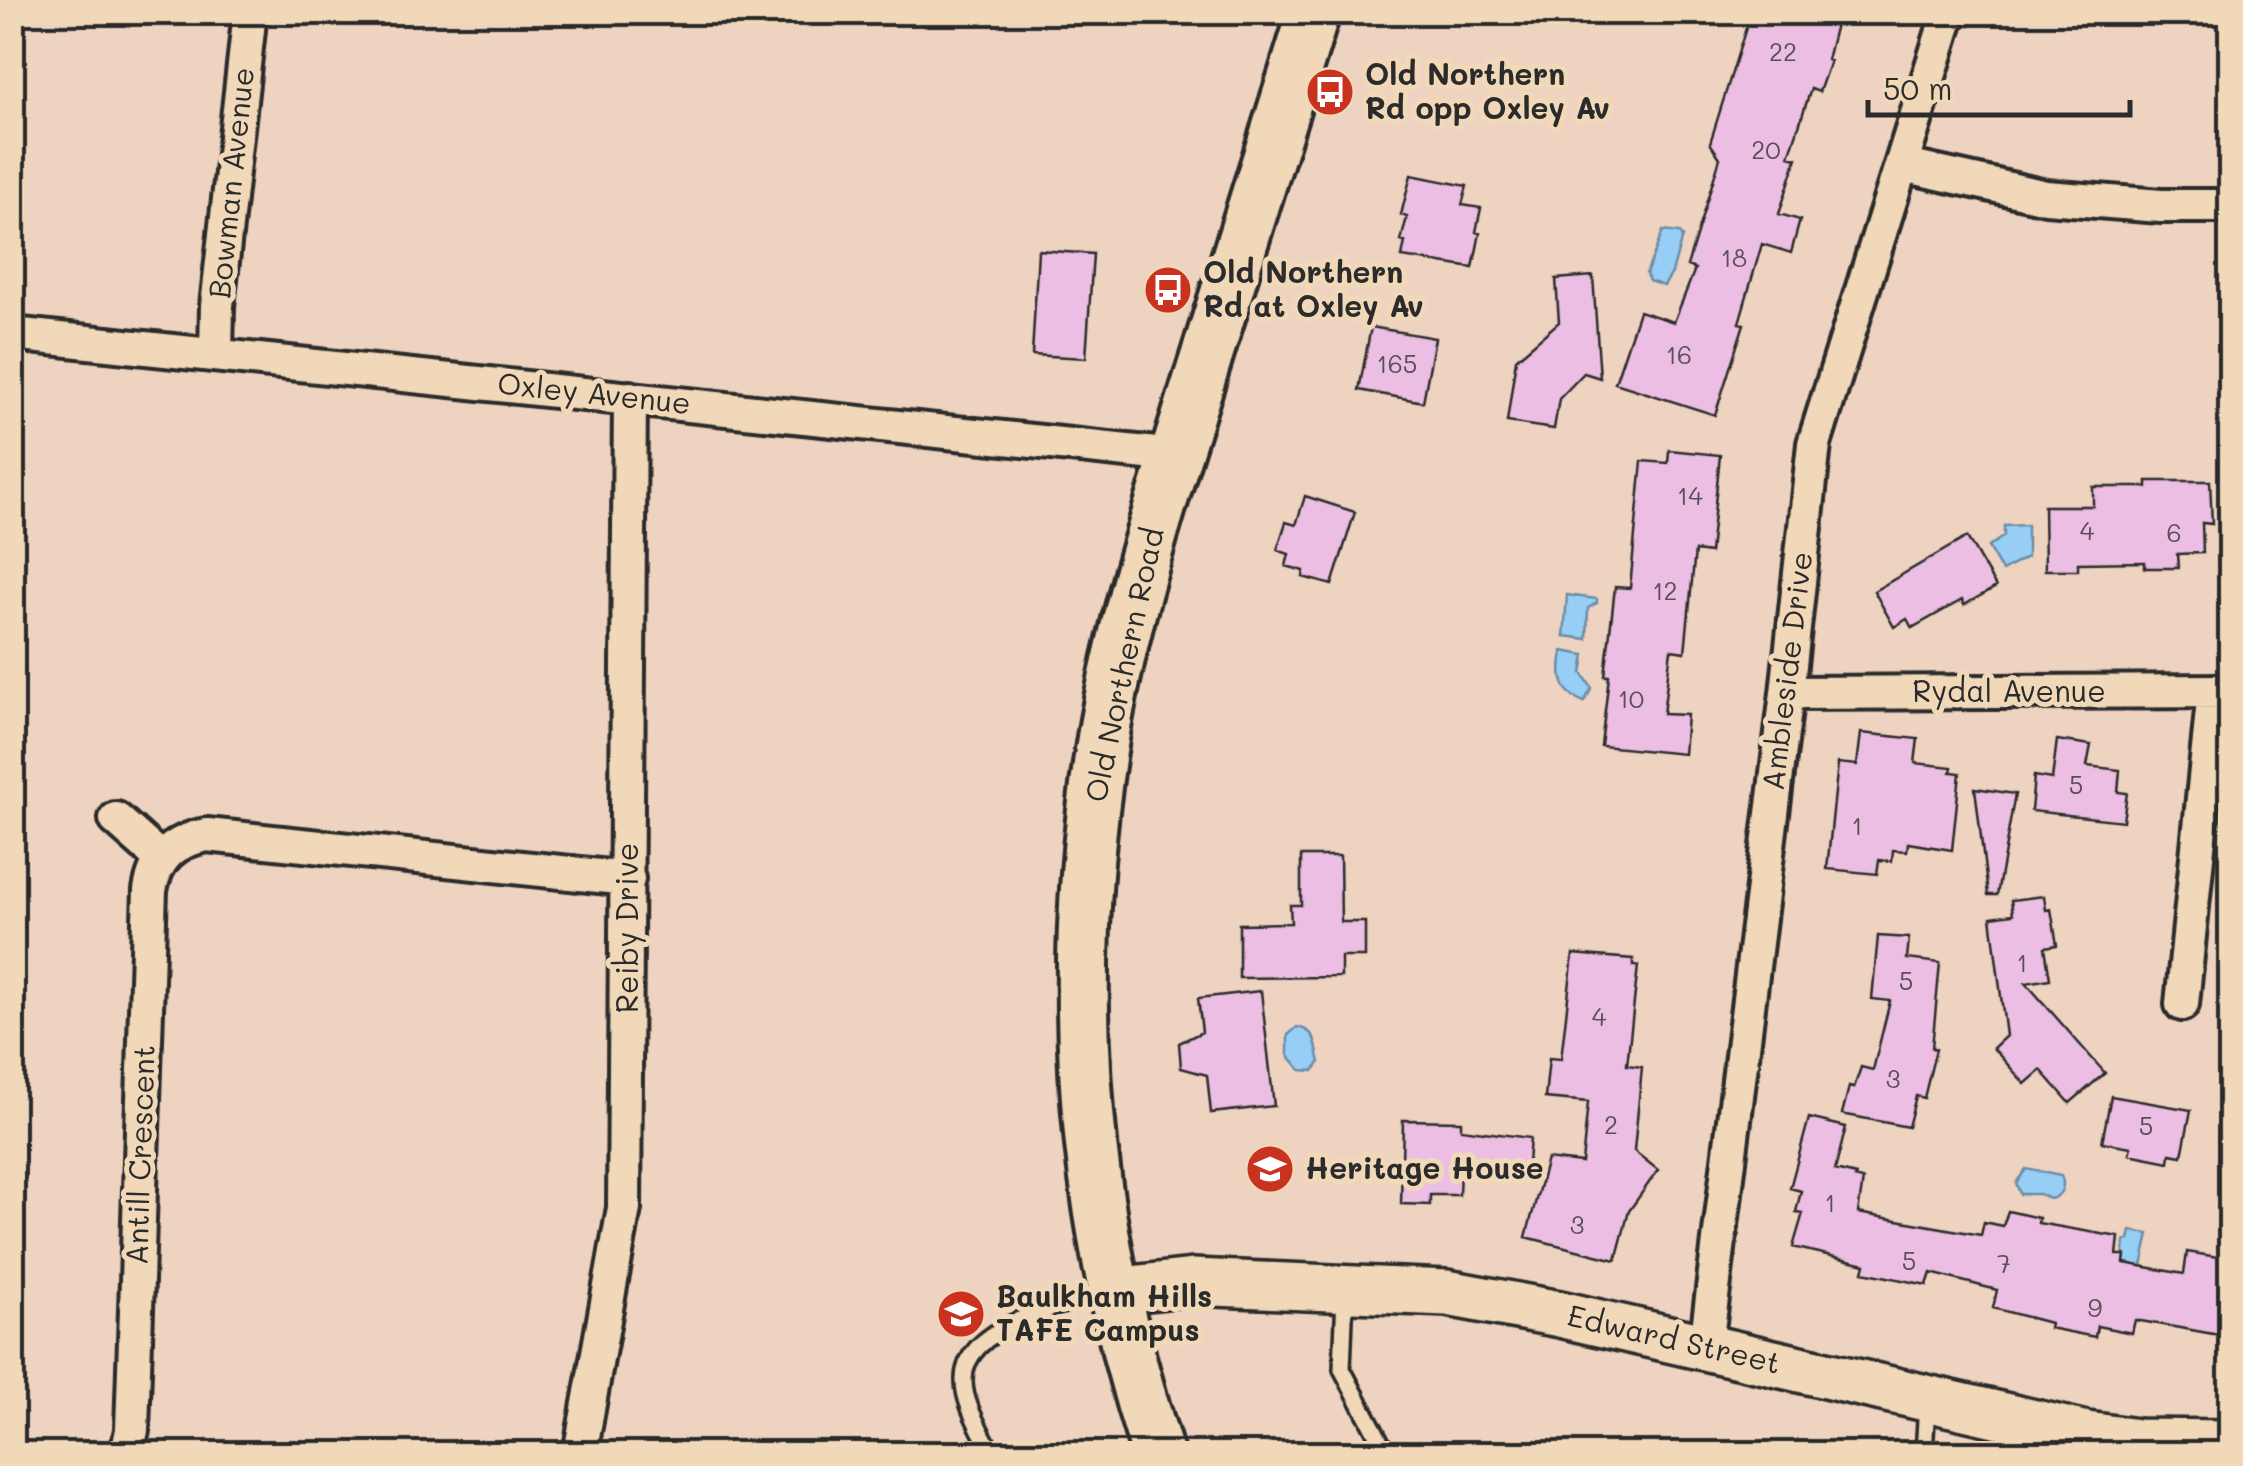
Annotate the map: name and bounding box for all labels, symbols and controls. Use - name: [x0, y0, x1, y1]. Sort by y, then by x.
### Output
- house number: 22: [1769, 35, 1797, 67]
- place label: Old Northern Rd opp Oxley Av: [1365, 53, 1610, 127]
- scale bar: [1868, 55, 2130, 117]
- street label: Bowman Avenue: [198, 65, 262, 300]
- bus stop icon: Old Northern Rd opp Oxley Av: [1304, 66, 1356, 118]
- text: 50 m: [1883, 68, 1953, 108]
- house number: 20: [1751, 133, 1781, 165]
- house number: 18: [1721, 241, 1747, 273]
- place label: Old Northern Rd at Oxley Av: [1203, 251, 1423, 325]
- bus stop icon: Old Northern Rd at Oxley Av: [1142, 264, 1194, 316]
- house number: 16: [1666, 338, 1692, 370]
- house number: 165: [1377, 347, 1417, 379]
- street label: Oxley Avenue: [496, 362, 693, 422]
- house number: 14: [1677, 479, 1703, 511]
- house number: 4: [2080, 514, 2095, 546]
- house number: 6: [2166, 516, 2182, 548]
- street label: Old Northern Road: [1074, 524, 1172, 805]
- street label: Ambleside Drive: [1752, 549, 1820, 792]
- house number: 12: [1652, 574, 1678, 606]
- street label: Rydal Avenue: [1912, 670, 2106, 710]
- house number: 10: [1618, 682, 1644, 714]
- house number: 5: [2069, 768, 2083, 800]
- house number: 1: [1851, 809, 1863, 841]
- street label: Reiby Drive: [606, 843, 646, 1013]
- house number: 1: [2016, 946, 2028, 978]
- house number: 5: [1899, 964, 1913, 996]
- house number: 4: [1592, 1000, 1607, 1032]
- street label: Antill Crescent: [115, 1044, 163, 1266]
- house number: 3: [1886, 1062, 1900, 1094]
- house number: 2: [1604, 1108, 1618, 1140]
- house number: 5: [2139, 1109, 2153, 1141]
- school or university icon: Heritage House: [1244, 1143, 1296, 1195]
- place label: Heritage House: [1305, 1147, 1544, 1187]
- house number: 1: [1824, 1186, 1836, 1218]
- house number: 3: [1570, 1208, 1584, 1240]
- house number: 5: [1902, 1244, 1916, 1276]
- house number: 7: [1997, 1247, 2011, 1279]
- place label: Baulkham Hills TAFE Campus: [996, 1275, 1212, 1349]
- school or university icon: Baulkham Hills TAFE Campus: [935, 1288, 987, 1340]
- house number: 9: [2088, 1291, 2103, 1323]
- street label: Edward Street: [1564, 1294, 1785, 1382]

